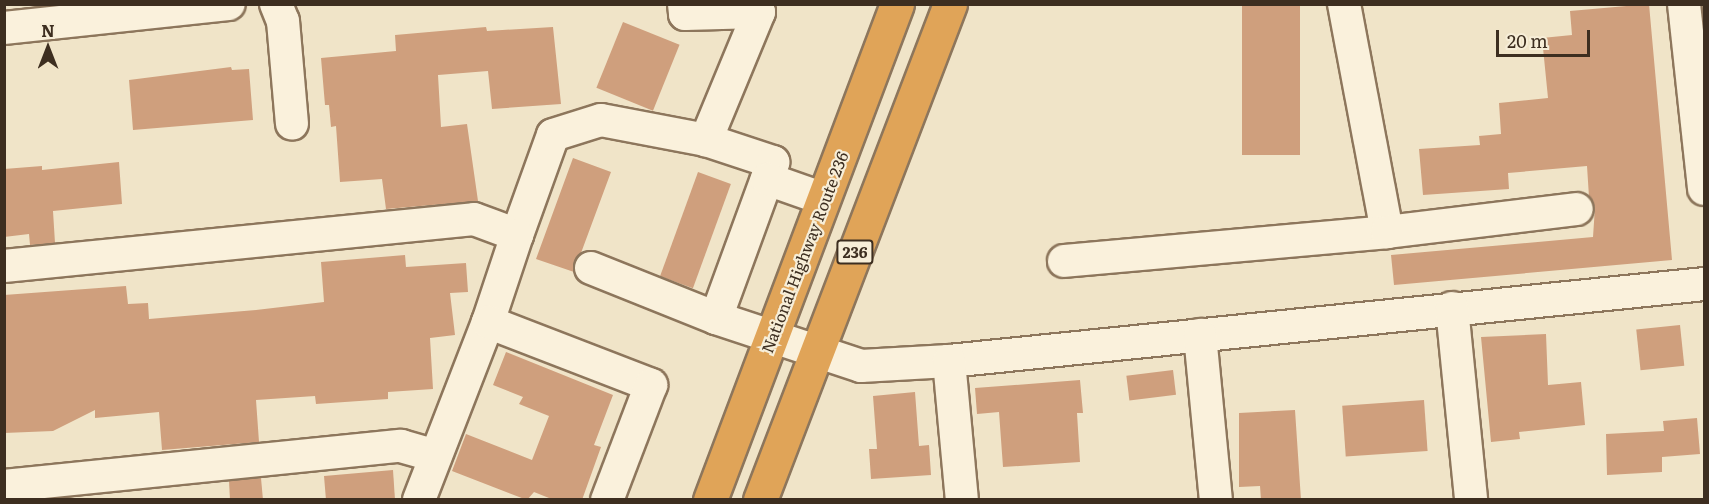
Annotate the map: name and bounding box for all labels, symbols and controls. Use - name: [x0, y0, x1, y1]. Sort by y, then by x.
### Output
- north arrow: [18, 18, 78, 78]
- text: N: [41, 18, 55, 42]
- scale bar: [1499, 18, 1594, 56]
- text: 20 m: [1507, 27, 1548, 54]
- street label: National Highway Route 236: [757, 149, 851, 355]
- road number: 236: [836, 240, 874, 264]

